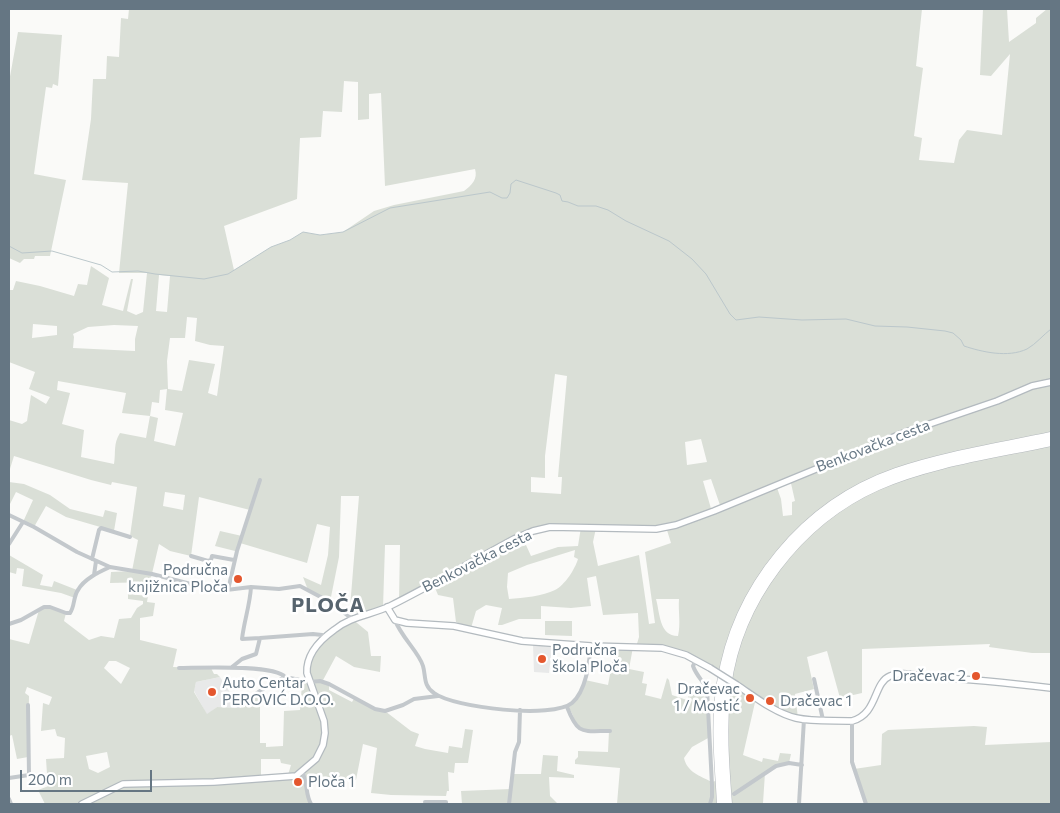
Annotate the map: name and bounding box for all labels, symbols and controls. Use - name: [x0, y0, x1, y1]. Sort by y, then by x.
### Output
- street label: Benkovačka cesta: [814, 416, 932, 476]
- street label: Benkovačka cesta: [419, 526, 535, 596]
- place label: Područna knjižnica Ploča: [128, 561, 228, 596]
- marker: Područna knjižnica Ploča: [232, 573, 244, 585]
- district label: PLOČA: [291, 593, 365, 617]
- place label: Područna škola Ploča: [552, 641, 628, 676]
- marker: Područna škola Ploča: [536, 653, 548, 665]
- place label: Dračevac 2: [892, 667, 966, 685]
- marker: Dračevac 2: [970, 670, 982, 682]
- place label: Auto Centar PEROVIĆ D.O.O.: [222, 674, 334, 709]
- place label: Dračevac 1 / Mostić: [674, 680, 740, 715]
- marker: Auto Centar PEROVIĆ D.O.O.: [206, 686, 218, 698]
- marker: Dračevac 1 / Mostić: [744, 692, 756, 704]
- place label: Dračevac 1: [780, 692, 852, 710]
- marker: Dračevac 1: [764, 695, 776, 707]
- scale bar: [22, 760, 155, 792]
- text: 200 m: [28, 770, 72, 788]
- place label: Ploča 1: [308, 773, 355, 791]
- marker: Ploča 1: [292, 776, 304, 788]

